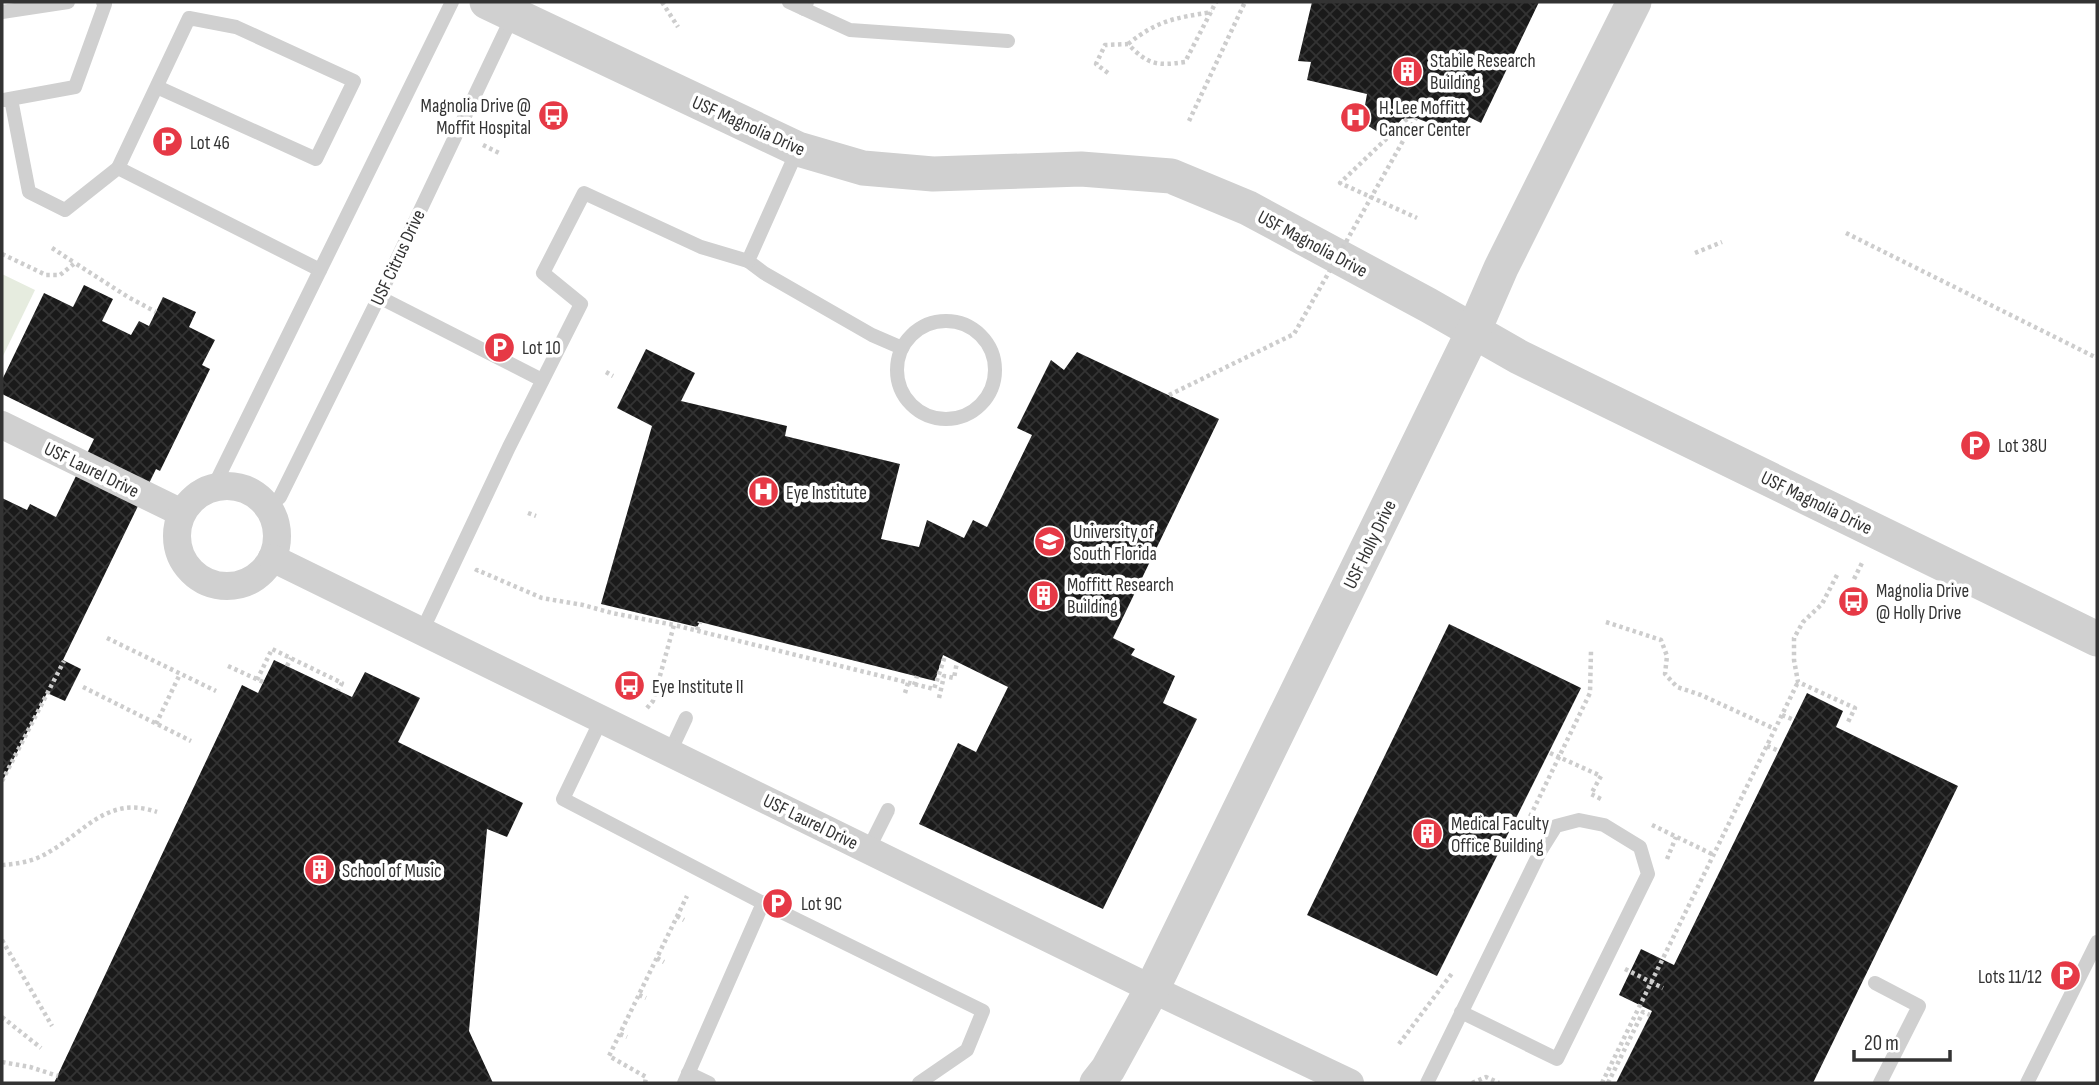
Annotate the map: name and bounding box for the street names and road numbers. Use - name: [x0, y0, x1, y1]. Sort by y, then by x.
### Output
- street label: USF Magnolia Drive: [688, 91, 808, 162]
- street label: USF Citrus Drive: [366, 206, 431, 309]
- street label: USF Magnolia Drive: [1253, 206, 1371, 283]
- street label: USF Laurel Drive: [40, 437, 143, 503]
- street label: USF Magnolia Drive: [1757, 466, 1876, 540]
- street label: USF Holly Drive: [1339, 496, 1402, 593]
- street label: USF Laurel Drive: [759, 789, 862, 855]

